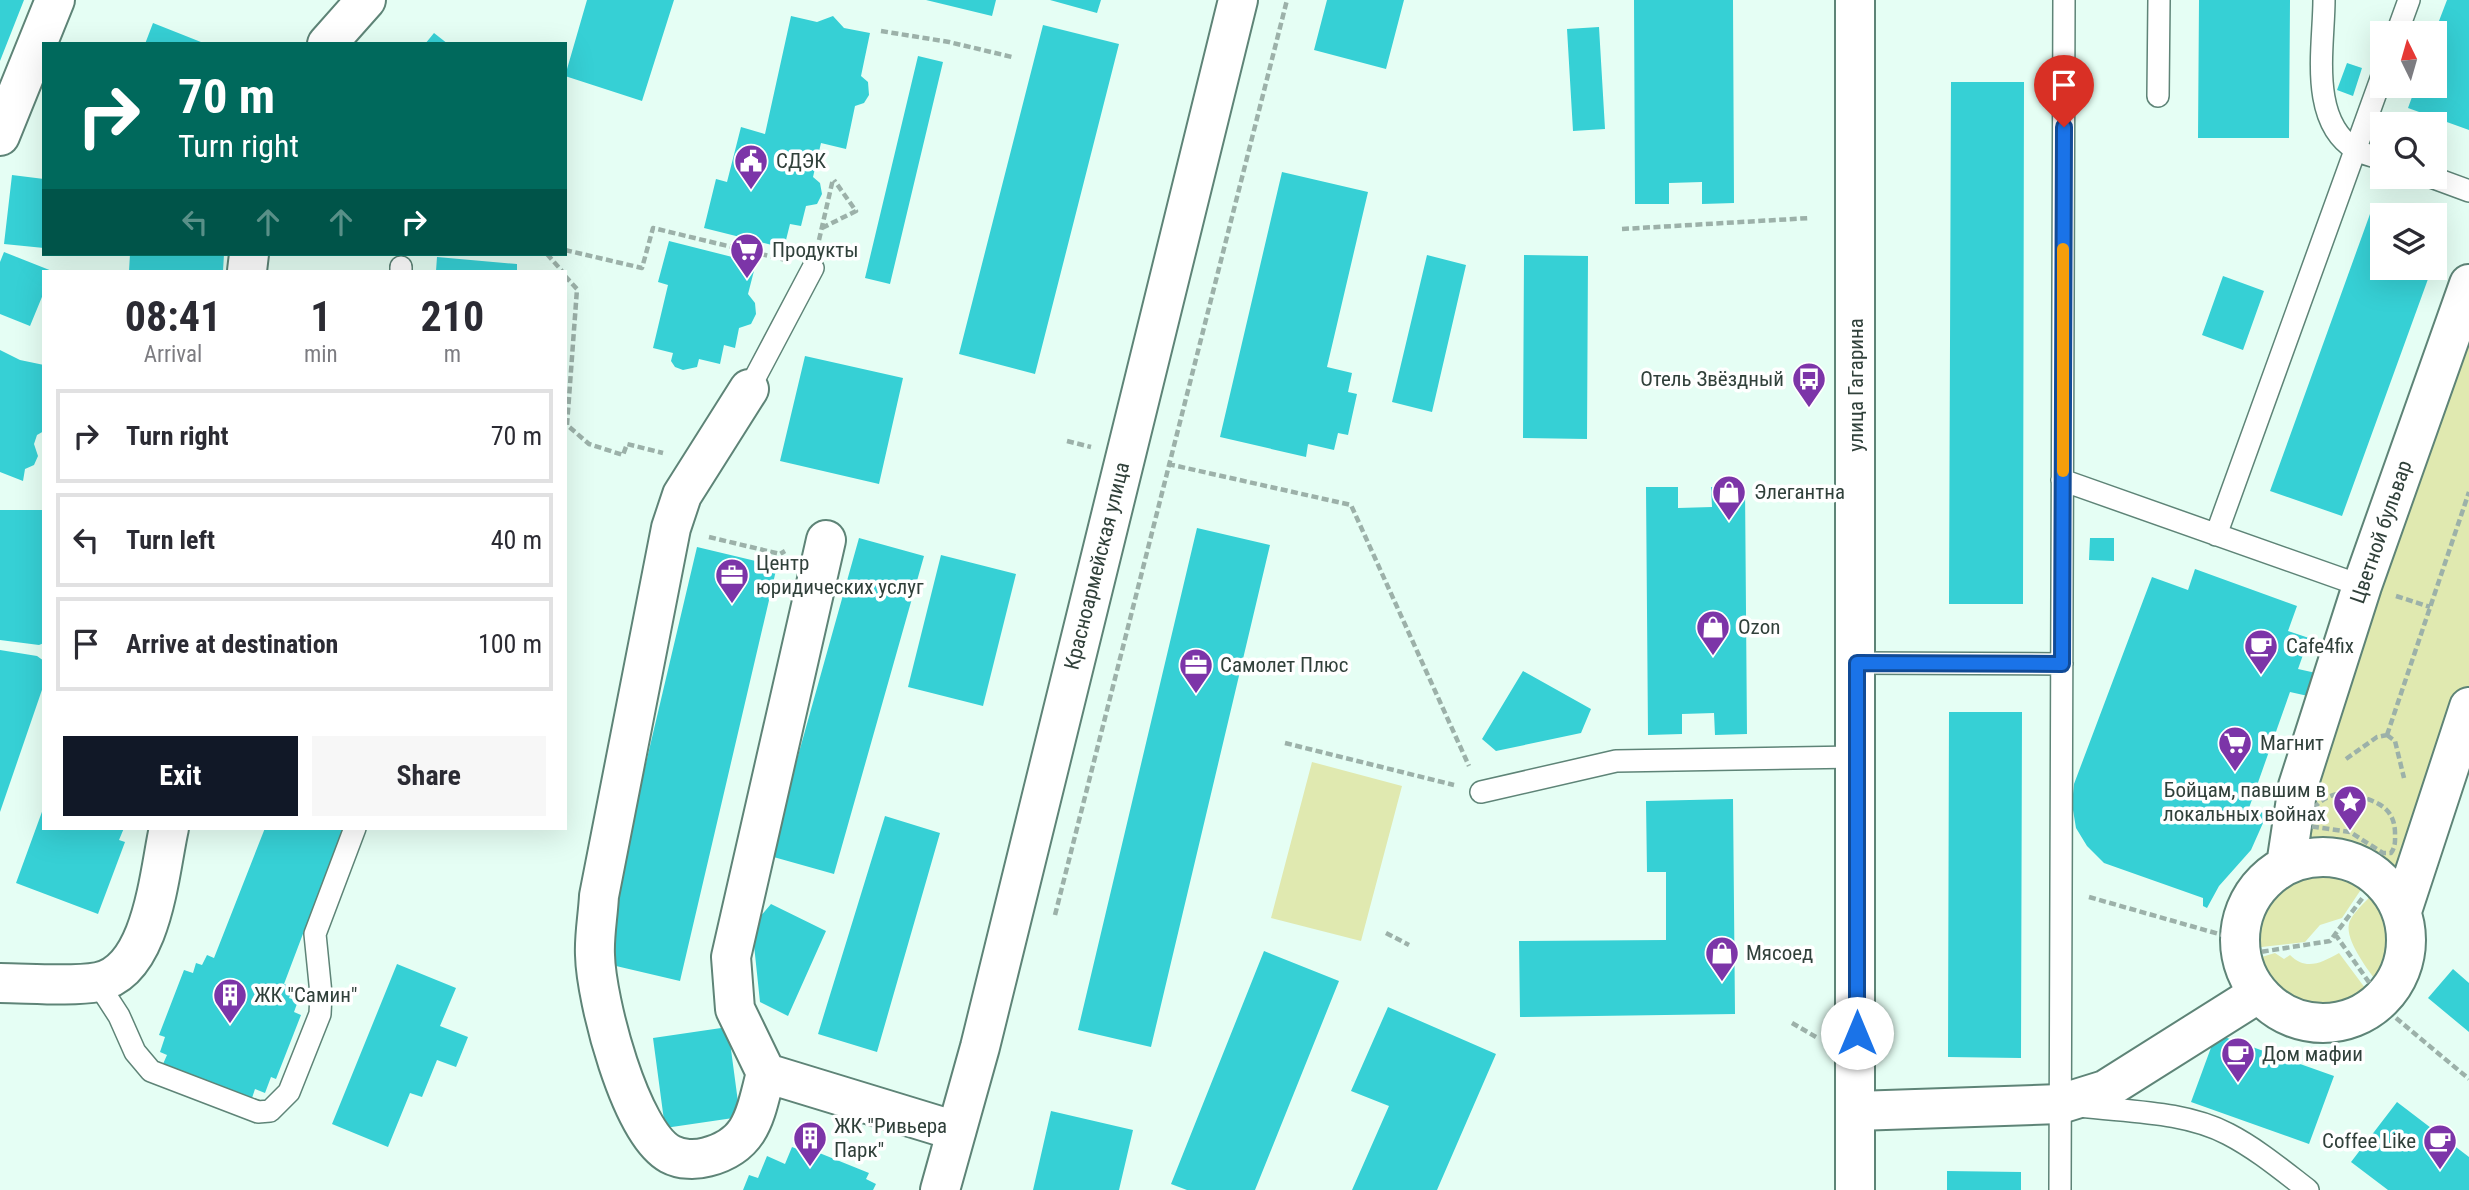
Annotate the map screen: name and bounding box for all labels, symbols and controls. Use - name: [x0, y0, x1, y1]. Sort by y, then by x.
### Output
- north arrow: [2370, 21, 2446, 98]
- map controls: [2370, 21, 2447, 280]
- pin: [2034, 55, 2094, 127]
- icon: arrive: [2045, 66, 2083, 104]
- text: 70 m: [178, 68, 275, 125]
- icon: right: [63, 70, 154, 161]
- button: search: [2370, 112, 2447, 189]
- text: Turn right: [178, 127, 299, 165]
- public building icon: СДЭК: [732, 142, 770, 191]
- place label: СДЭК: [776, 149, 826, 173]
- icon: left: [176, 203, 214, 241]
- icon: ahead: [249, 203, 287, 241]
- icon: ahead: [322, 203, 360, 241]
- icon: right: [395, 203, 433, 241]
- button: layers: [2370, 203, 2447, 280]
- supermarket icon: Продукты: [728, 231, 766, 280]
- place label: Продукты: [772, 238, 859, 262]
- text: 08:41: [125, 292, 221, 341]
- text: 1: [310, 292, 331, 341]
- text: 210: [420, 292, 484, 341]
- street label: улица Гагарина: [1844, 318, 1868, 452]
- text: Arrival: [144, 341, 202, 368]
- text: min: [304, 341, 338, 368]
- text: m: [444, 341, 461, 368]
- bus stop icon: Отель Звёздный: [1790, 360, 1828, 409]
- place label: Отель Звёздный: [1640, 367, 1784, 391]
- icon: right: [67, 417, 105, 455]
- text: Turn right: [126, 421, 228, 451]
- text: 70 m: [491, 421, 542, 451]
- street label: Цветной бульвар: [2345, 457, 2417, 607]
- street label: Красноармейская улица: [1060, 460, 1134, 672]
- shop icon: Элегантна: [1710, 473, 1748, 522]
- place label: Элегантна: [1754, 480, 1845, 504]
- icon: left: [67, 521, 105, 559]
- text: Turn left: [126, 525, 215, 555]
- text: 40 m: [491, 525, 542, 555]
- place label: Центр юридических услуг: [756, 551, 924, 599]
- office icon: Центр юридических услуг: [713, 556, 751, 605]
- shop icon: Ozon: [1694, 608, 1732, 657]
- place label: Ozon: [1738, 615, 1780, 639]
- icon: arrive: [67, 625, 105, 663]
- cafe icon: Cafe4fix: [2242, 627, 2280, 676]
- text: Arrive at destination: [126, 629, 338, 659]
- text: 100 m: [478, 629, 542, 659]
- place label: Cafe4fix: [2286, 634, 2354, 658]
- office icon: Самолет Плюс: [1177, 646, 1215, 695]
- place label: Самолет Плюс: [1220, 653, 1348, 677]
- supermarket icon: Магнит: [2216, 724, 2254, 773]
- place label: Магнит: [2260, 731, 2324, 755]
- button: Exit: [63, 736, 298, 816]
- button: Share: [312, 736, 546, 816]
- place label: Бойцам, павшим в локальных войнах: [2163, 778, 2326, 826]
- place icon: Бойцам, павшим в локальных войнах: [2331, 783, 2369, 832]
- shop icon: Мясоед: [1703, 934, 1741, 983]
- place label: Мясоед: [1746, 941, 1813, 965]
- building icon: ЖК "Самин": [211, 976, 249, 1025]
- place label: ЖК "Самин": [254, 983, 358, 1007]
- position arrow: [1820, 996, 1894, 1070]
- cafe icon: Дом мафии: [2219, 1035, 2257, 1084]
- place label: Дом мафии: [2262, 1042, 2363, 1066]
- place label: ЖК "Ривьера Парк": [834, 1114, 947, 1162]
- building icon: ЖК "Ривьера Парк": [791, 1119, 829, 1168]
- cafe icon: Coffee Like: [2421, 1122, 2459, 1171]
- place label: Coffee Like: [2322, 1129, 2416, 1153]

